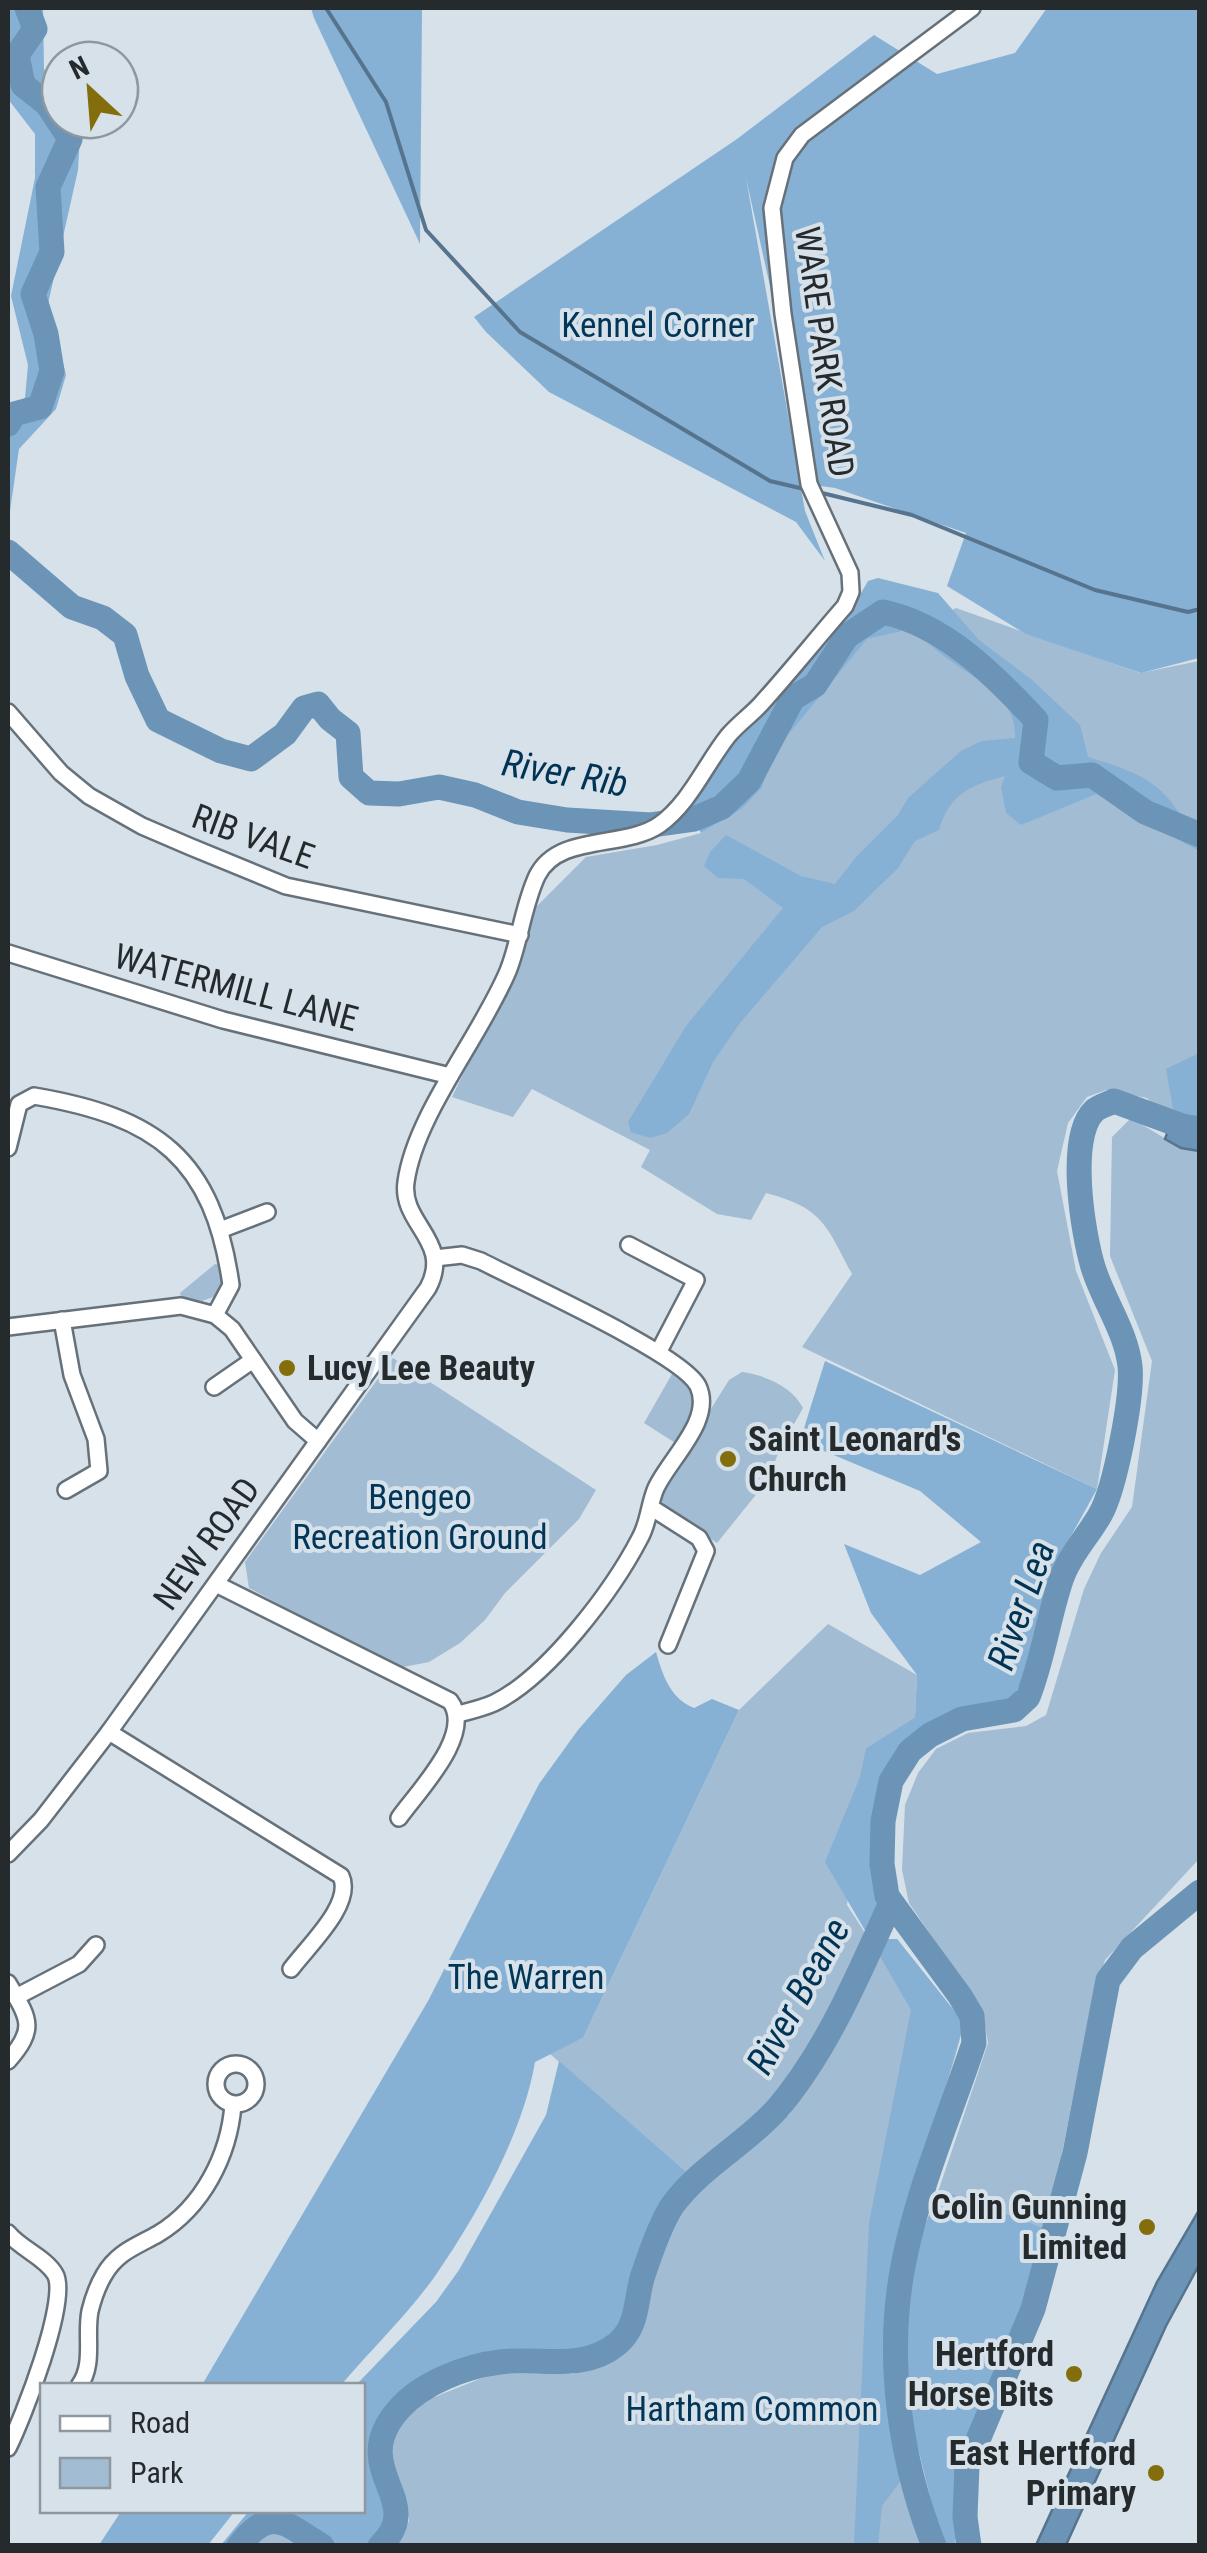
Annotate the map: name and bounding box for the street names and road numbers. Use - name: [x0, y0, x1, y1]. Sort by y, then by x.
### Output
- street label: WARE PARK ROAD: [786, 224, 862, 480]
- street label: RIB VALE: [186, 796, 320, 878]
- street label: WATERMILL LANE: [110, 936, 362, 1040]
- street label: NEW ROAD: [145, 1470, 269, 1618]

